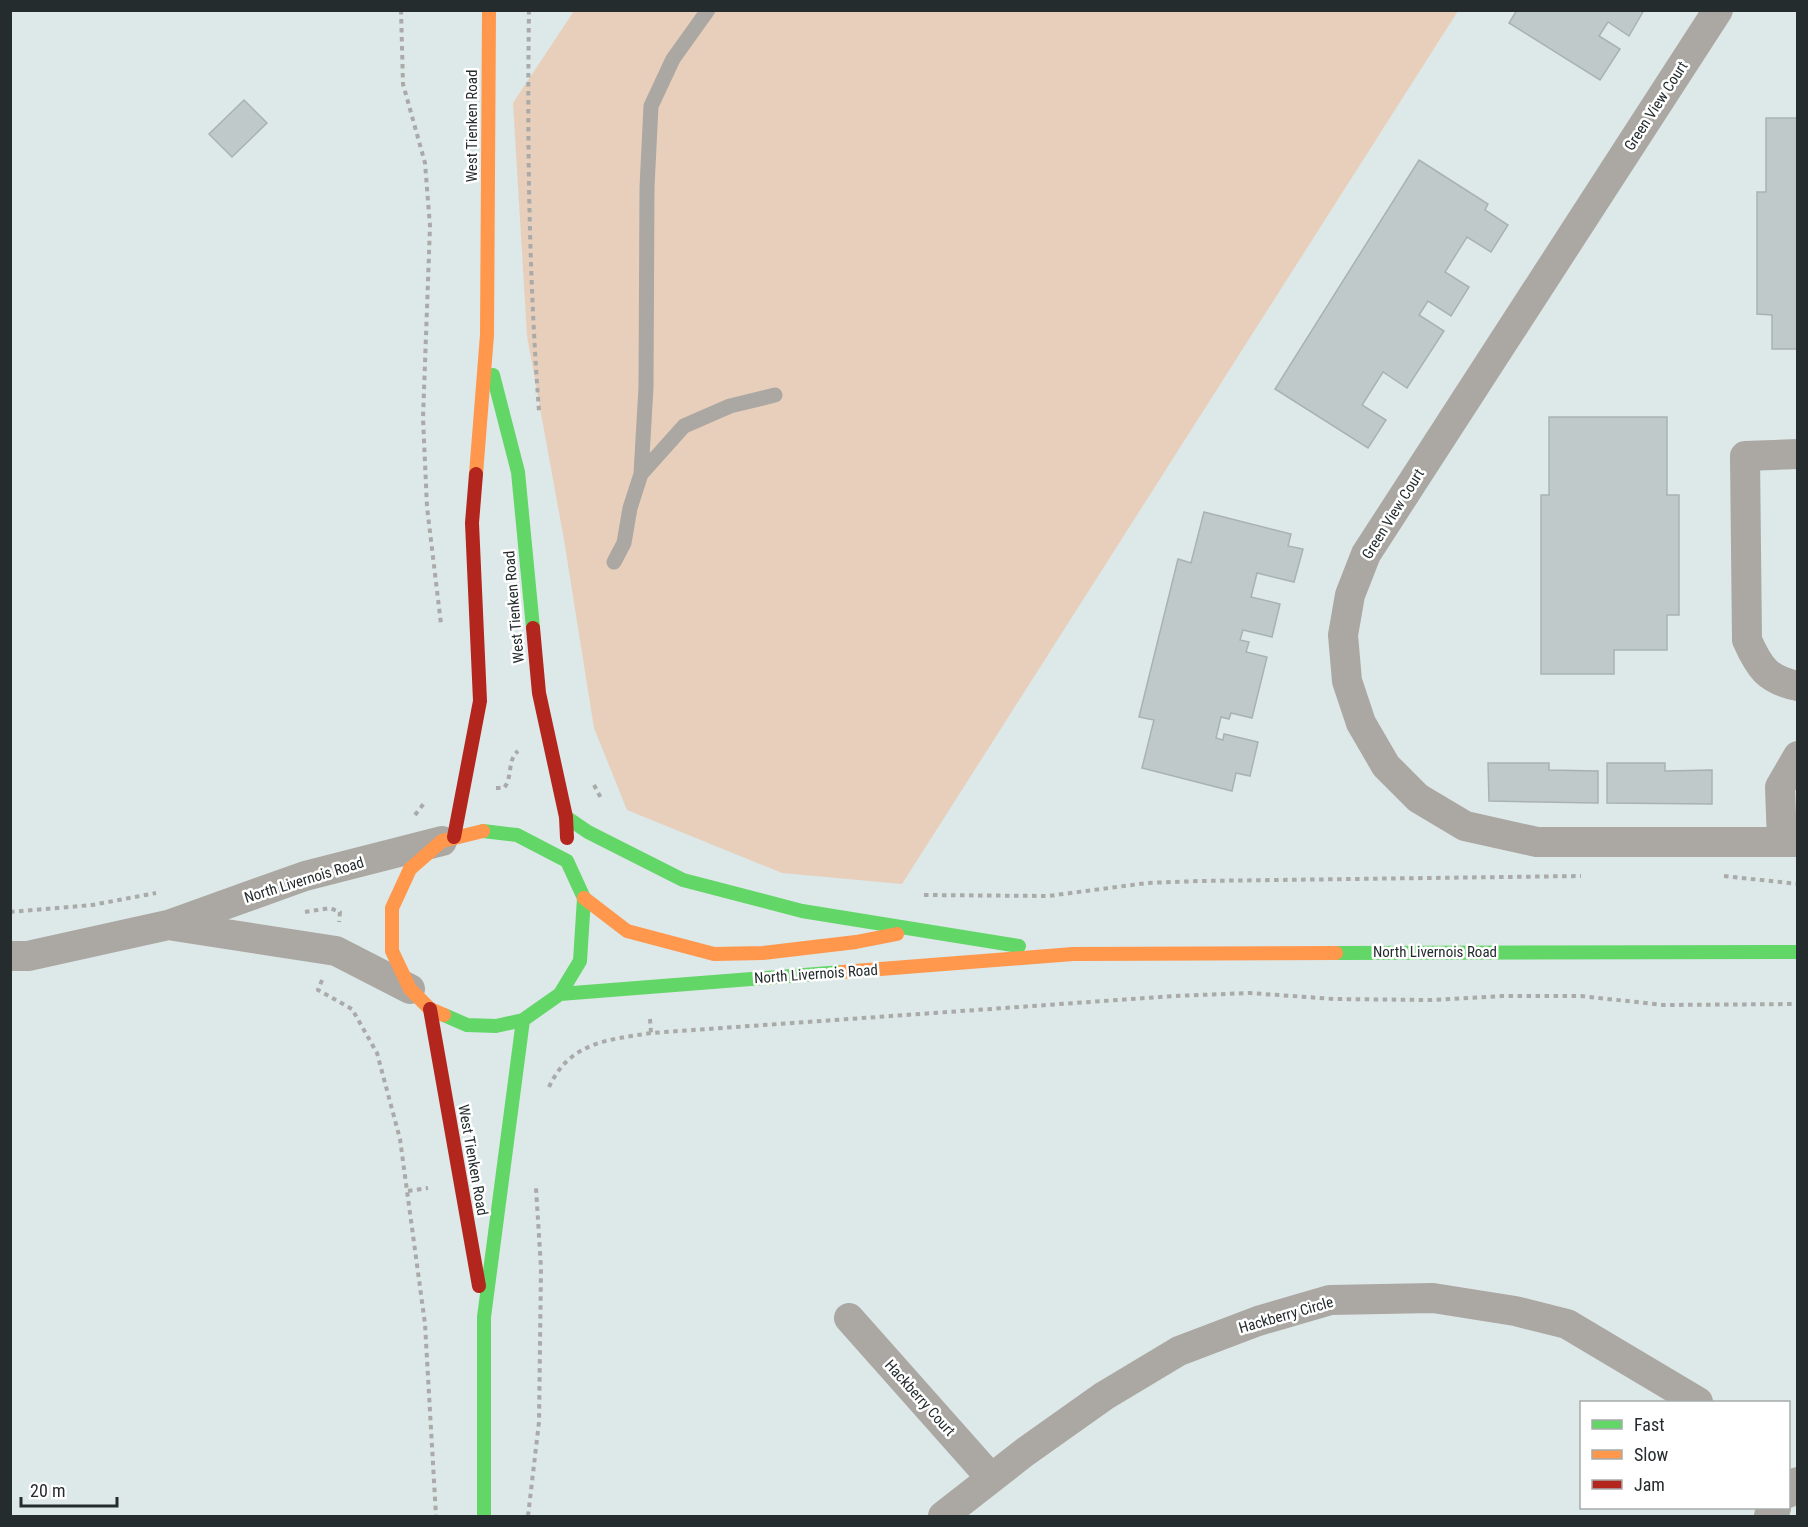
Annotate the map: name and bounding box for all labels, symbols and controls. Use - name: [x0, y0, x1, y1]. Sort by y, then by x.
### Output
- street label: Green View Court: [1620, 58, 1692, 154]
- street label: West Tienken Road: [463, 70, 481, 182]
- street label: Green View Court: [1358, 466, 1428, 562]
- street label: West Tienken Road: [500, 550, 528, 664]
- street label: North Livernois Road: [242, 853, 366, 907]
- street label: North Livernois Road: [1373, 943, 1497, 961]
- street label: North Livernois Road: [754, 961, 878, 987]
- street label: West Tienken Road: [454, 1103, 492, 1217]
- street label: Hackberry Circle: [1237, 1293, 1335, 1337]
- street label: Hackberry Court: [881, 1356, 959, 1440]
- legend: [1580, 1401, 1790, 1509]
- text: Fast: [1634, 1414, 1665, 1435]
- text: Slow: [1634, 1444, 1669, 1465]
- scale bar: [21, 1470, 117, 1508]
- text: Jam: [1634, 1474, 1665, 1495]
- text: 20 m: [30, 1480, 65, 1501]

